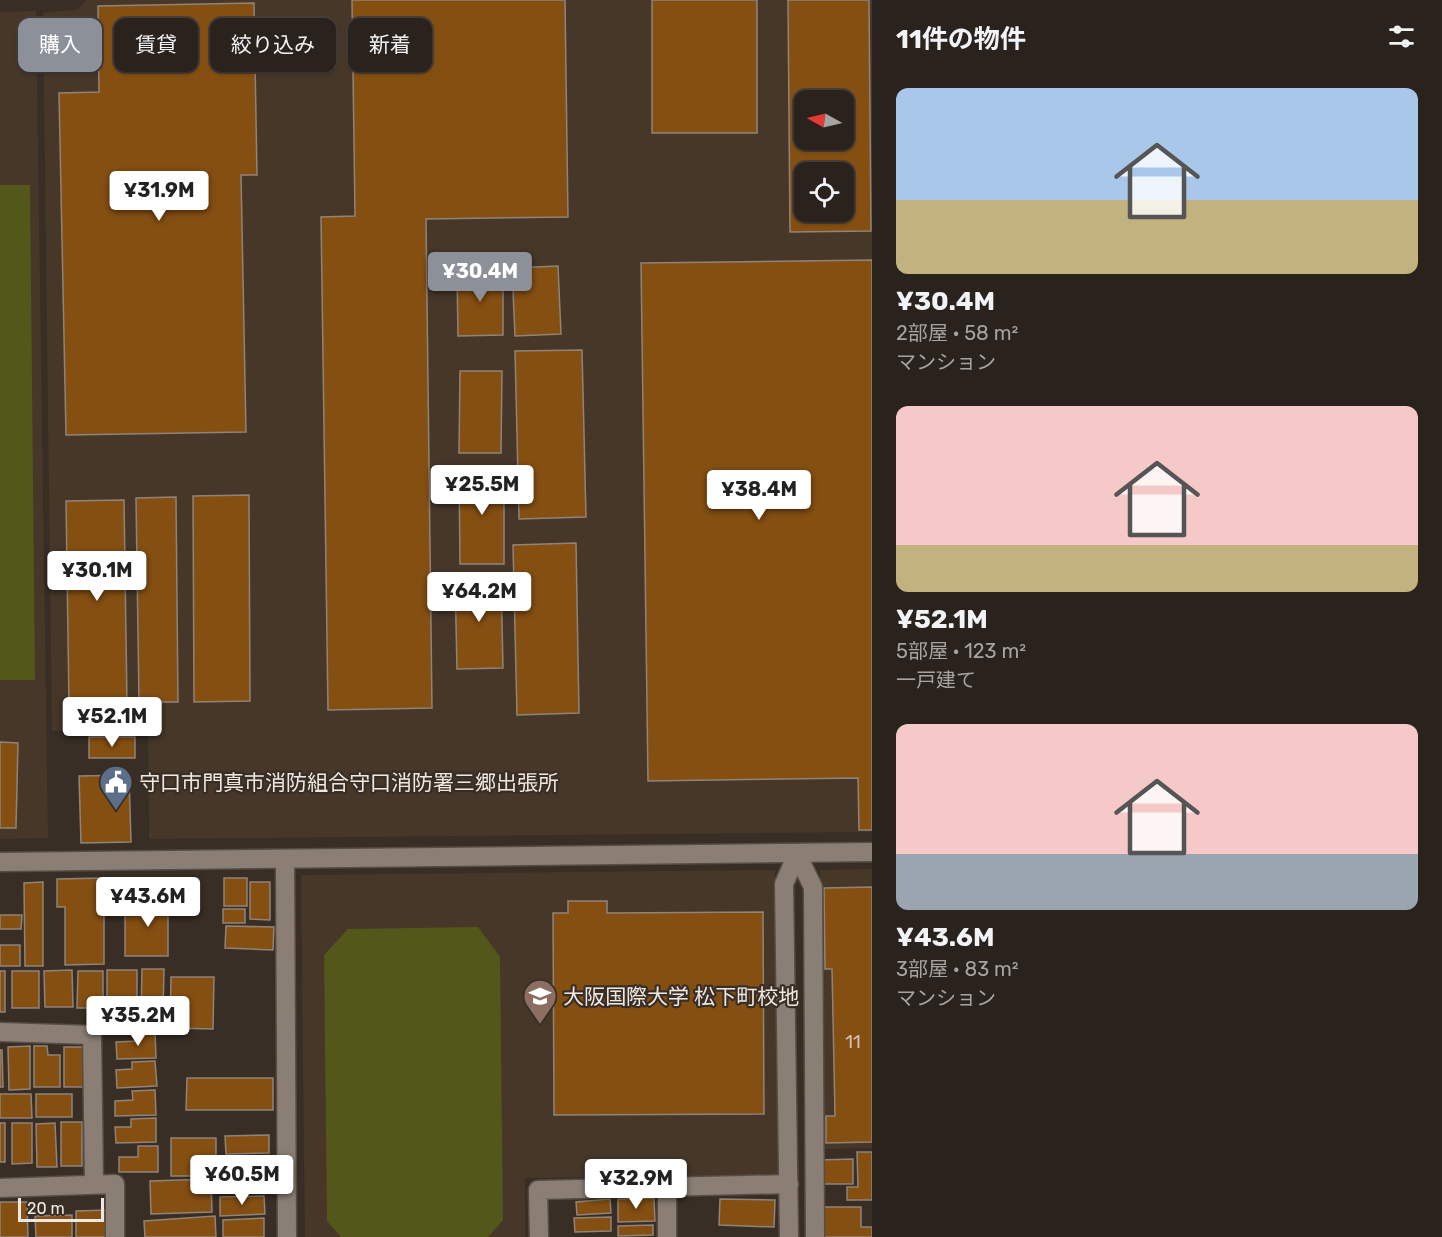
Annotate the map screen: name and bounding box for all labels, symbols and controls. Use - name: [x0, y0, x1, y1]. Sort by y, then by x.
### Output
- chip: 購入: [18, 18, 102, 72]
- chip: 賃貸: [114, 18, 198, 72]
- chip: 絞り込み: [210, 18, 336, 72]
- chip: 新着: [348, 18, 432, 72]
- icon: filters: [1385, 20, 1418, 53]
- text: 11件の物件: [896, 24, 1026, 55]
- north arrow: [794, 90, 854, 150]
- map controls: [794, 90, 854, 222]
- icon: home: [1103, 127, 1211, 235]
- button: locate: [794, 162, 854, 222]
- pin: ¥31.9M: [110, 171, 208, 222]
- text: ¥31.9M: [124, 178, 194, 202]
- pin: ¥30.4M: [431, 252, 529, 303]
- text: ¥30.4M: [442, 259, 518, 283]
- text: ¥30.4M: [896, 286, 995, 317]
- text: 2部屋 · 58 m²: [896, 321, 1018, 345]
- text: マンション: [896, 350, 996, 374]
- icon: home: [1103, 445, 1211, 553]
- pin: ¥25.5M: [433, 465, 531, 516]
- pin: ¥38.4M: [710, 470, 808, 521]
- text: ¥25.5M: [445, 472, 519, 496]
- text: ¥38.4M: [721, 477, 797, 501]
- pin: ¥30.1M: [48, 551, 146, 602]
- text: ¥30.1M: [61, 558, 133, 582]
- pin: ¥64.2M: [430, 572, 528, 623]
- text: ¥64.2M: [441, 579, 517, 603]
- text: ¥52.1M: [896, 604, 988, 635]
- text: 5部屋 · 123 m²: [896, 639, 1026, 663]
- text: 一戸建て: [896, 668, 976, 692]
- pin: ¥52.1M: [63, 697, 161, 748]
- text: ¥52.1M: [77, 704, 147, 728]
- icon: home: [1103, 763, 1211, 871]
- public building icon: 守口市門真市消防組合守口消防署三郷出張所: [98, 764, 134, 811]
- place label: 守口市門真市消防組合守口消防署三郷出張所: [139, 770, 559, 795]
- pin: ¥43.6M: [99, 877, 197, 928]
- text: ¥43.6M: [110, 884, 186, 908]
- text: ¥43.6M: [896, 922, 995, 953]
- text: 3部屋 · 83 m²: [896, 957, 1019, 981]
- school or university icon: 大阪国際大学 松下町校地: [522, 978, 558, 1025]
- place label: 大阪国際大学 松下町校地: [563, 984, 799, 1009]
- text: マンション: [896, 986, 996, 1010]
- pin: ¥35.2M: [89, 996, 187, 1047]
- text: ¥35.2M: [100, 1003, 176, 1027]
- house number: 11: [845, 1031, 861, 1053]
- pin: ¥60.5M: [193, 1155, 291, 1206]
- pin: ¥32.9M: [587, 1159, 685, 1210]
- text: ¥60.5M: [204, 1162, 280, 1186]
- text: ¥32.9M: [599, 1166, 673, 1190]
- scale bar: [18, 1195, 104, 1222]
- text: 20 m: [27, 1199, 65, 1218]

